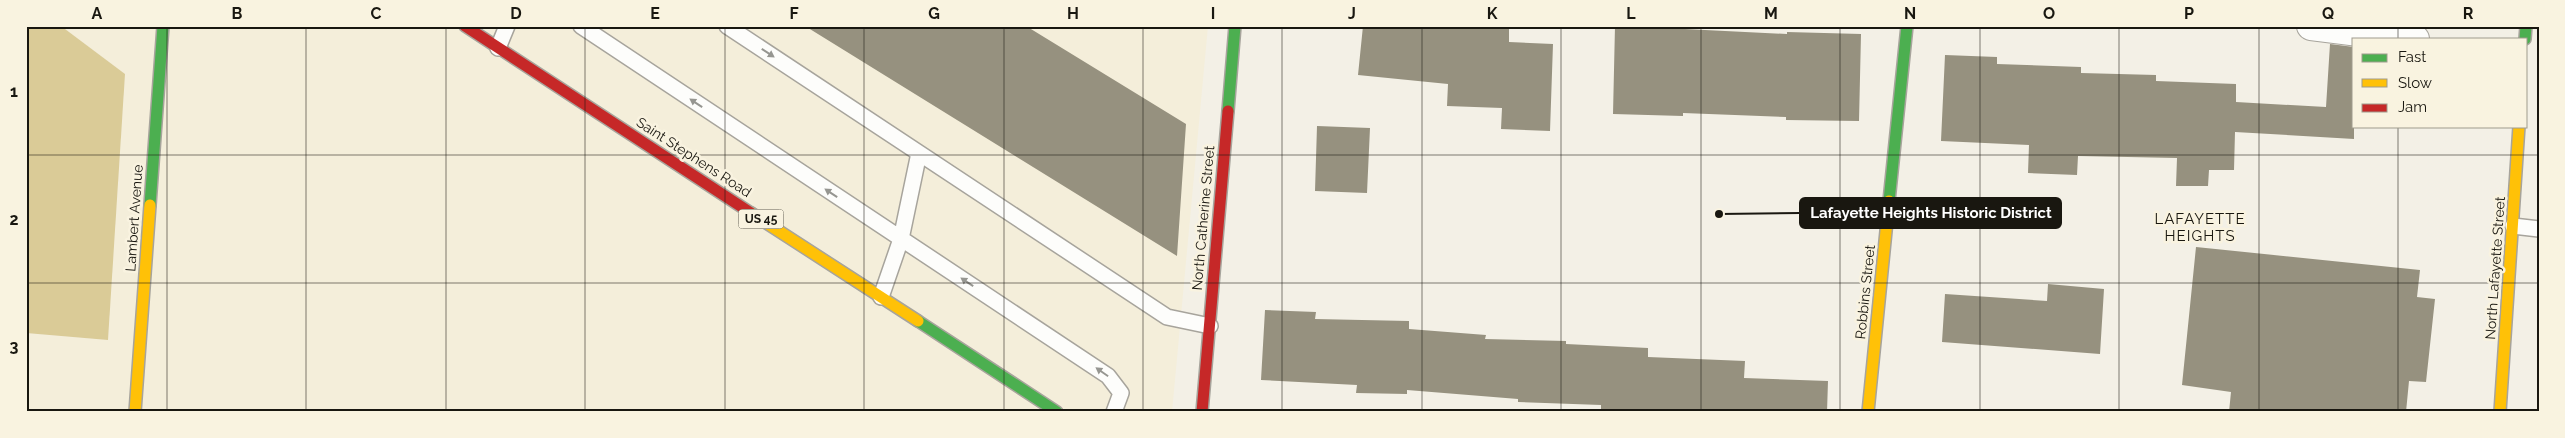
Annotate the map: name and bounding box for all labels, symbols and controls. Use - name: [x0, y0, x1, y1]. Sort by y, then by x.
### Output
- text: A: [92, 4, 103, 23]
- text: B: [232, 4, 243, 23]
- text: C: [371, 4, 382, 23]
- text: D: [510, 4, 522, 23]
- text: E: [650, 4, 660, 23]
- text: F: [789, 4, 799, 23]
- text: G: [928, 4, 940, 23]
- text: H: [1067, 4, 1079, 23]
- text: I: [1211, 4, 1215, 23]
- text: J: [1348, 4, 1356, 23]
- text: K: [1487, 4, 1498, 23]
- text: L: [1626, 4, 1636, 23]
- text: M: [1764, 4, 1778, 23]
- text: N: [1904, 4, 1916, 23]
- text: O: [2043, 4, 2055, 23]
- text: P: [2184, 4, 2194, 23]
- text: Q: [2322, 4, 2334, 23]
- text: R: [2463, 4, 2474, 23]
- legend: [2352, 38, 2528, 128]
- one-way arrow: [761, 48, 774, 58]
- text: Fast: [2398, 48, 2426, 66]
- text: Slow: [2398, 74, 2432, 92]
- text: 1: [10, 82, 18, 101]
- one-way arrow: [689, 98, 703, 108]
- text: Jam: [2398, 98, 2427, 116]
- street label: Saint Stephens Road: [634, 114, 754, 200]
- street label: North Catherine Street: [1189, 145, 1217, 291]
- street label: Lambert Avenue: [122, 164, 146, 272]
- one-way arrow: [825, 188, 838, 197]
- street label: North Lafayette Street: [2482, 196, 2508, 340]
- callout: Lafayette Heights Historic District: [1800, 198, 2061, 228]
- text: Lafayette Heights Historic District: [1810, 204, 2052, 222]
- text: 2: [9, 210, 19, 229]
- road number: US 45: [738, 210, 784, 228]
- district label: LAFAYETTE HEIGHTS: [2154, 210, 2246, 245]
- street label: Robbins Street: [1852, 244, 1878, 340]
- one-way arrow: [960, 278, 973, 287]
- text: 3: [10, 337, 19, 356]
- one-way arrow: [1095, 367, 1109, 377]

